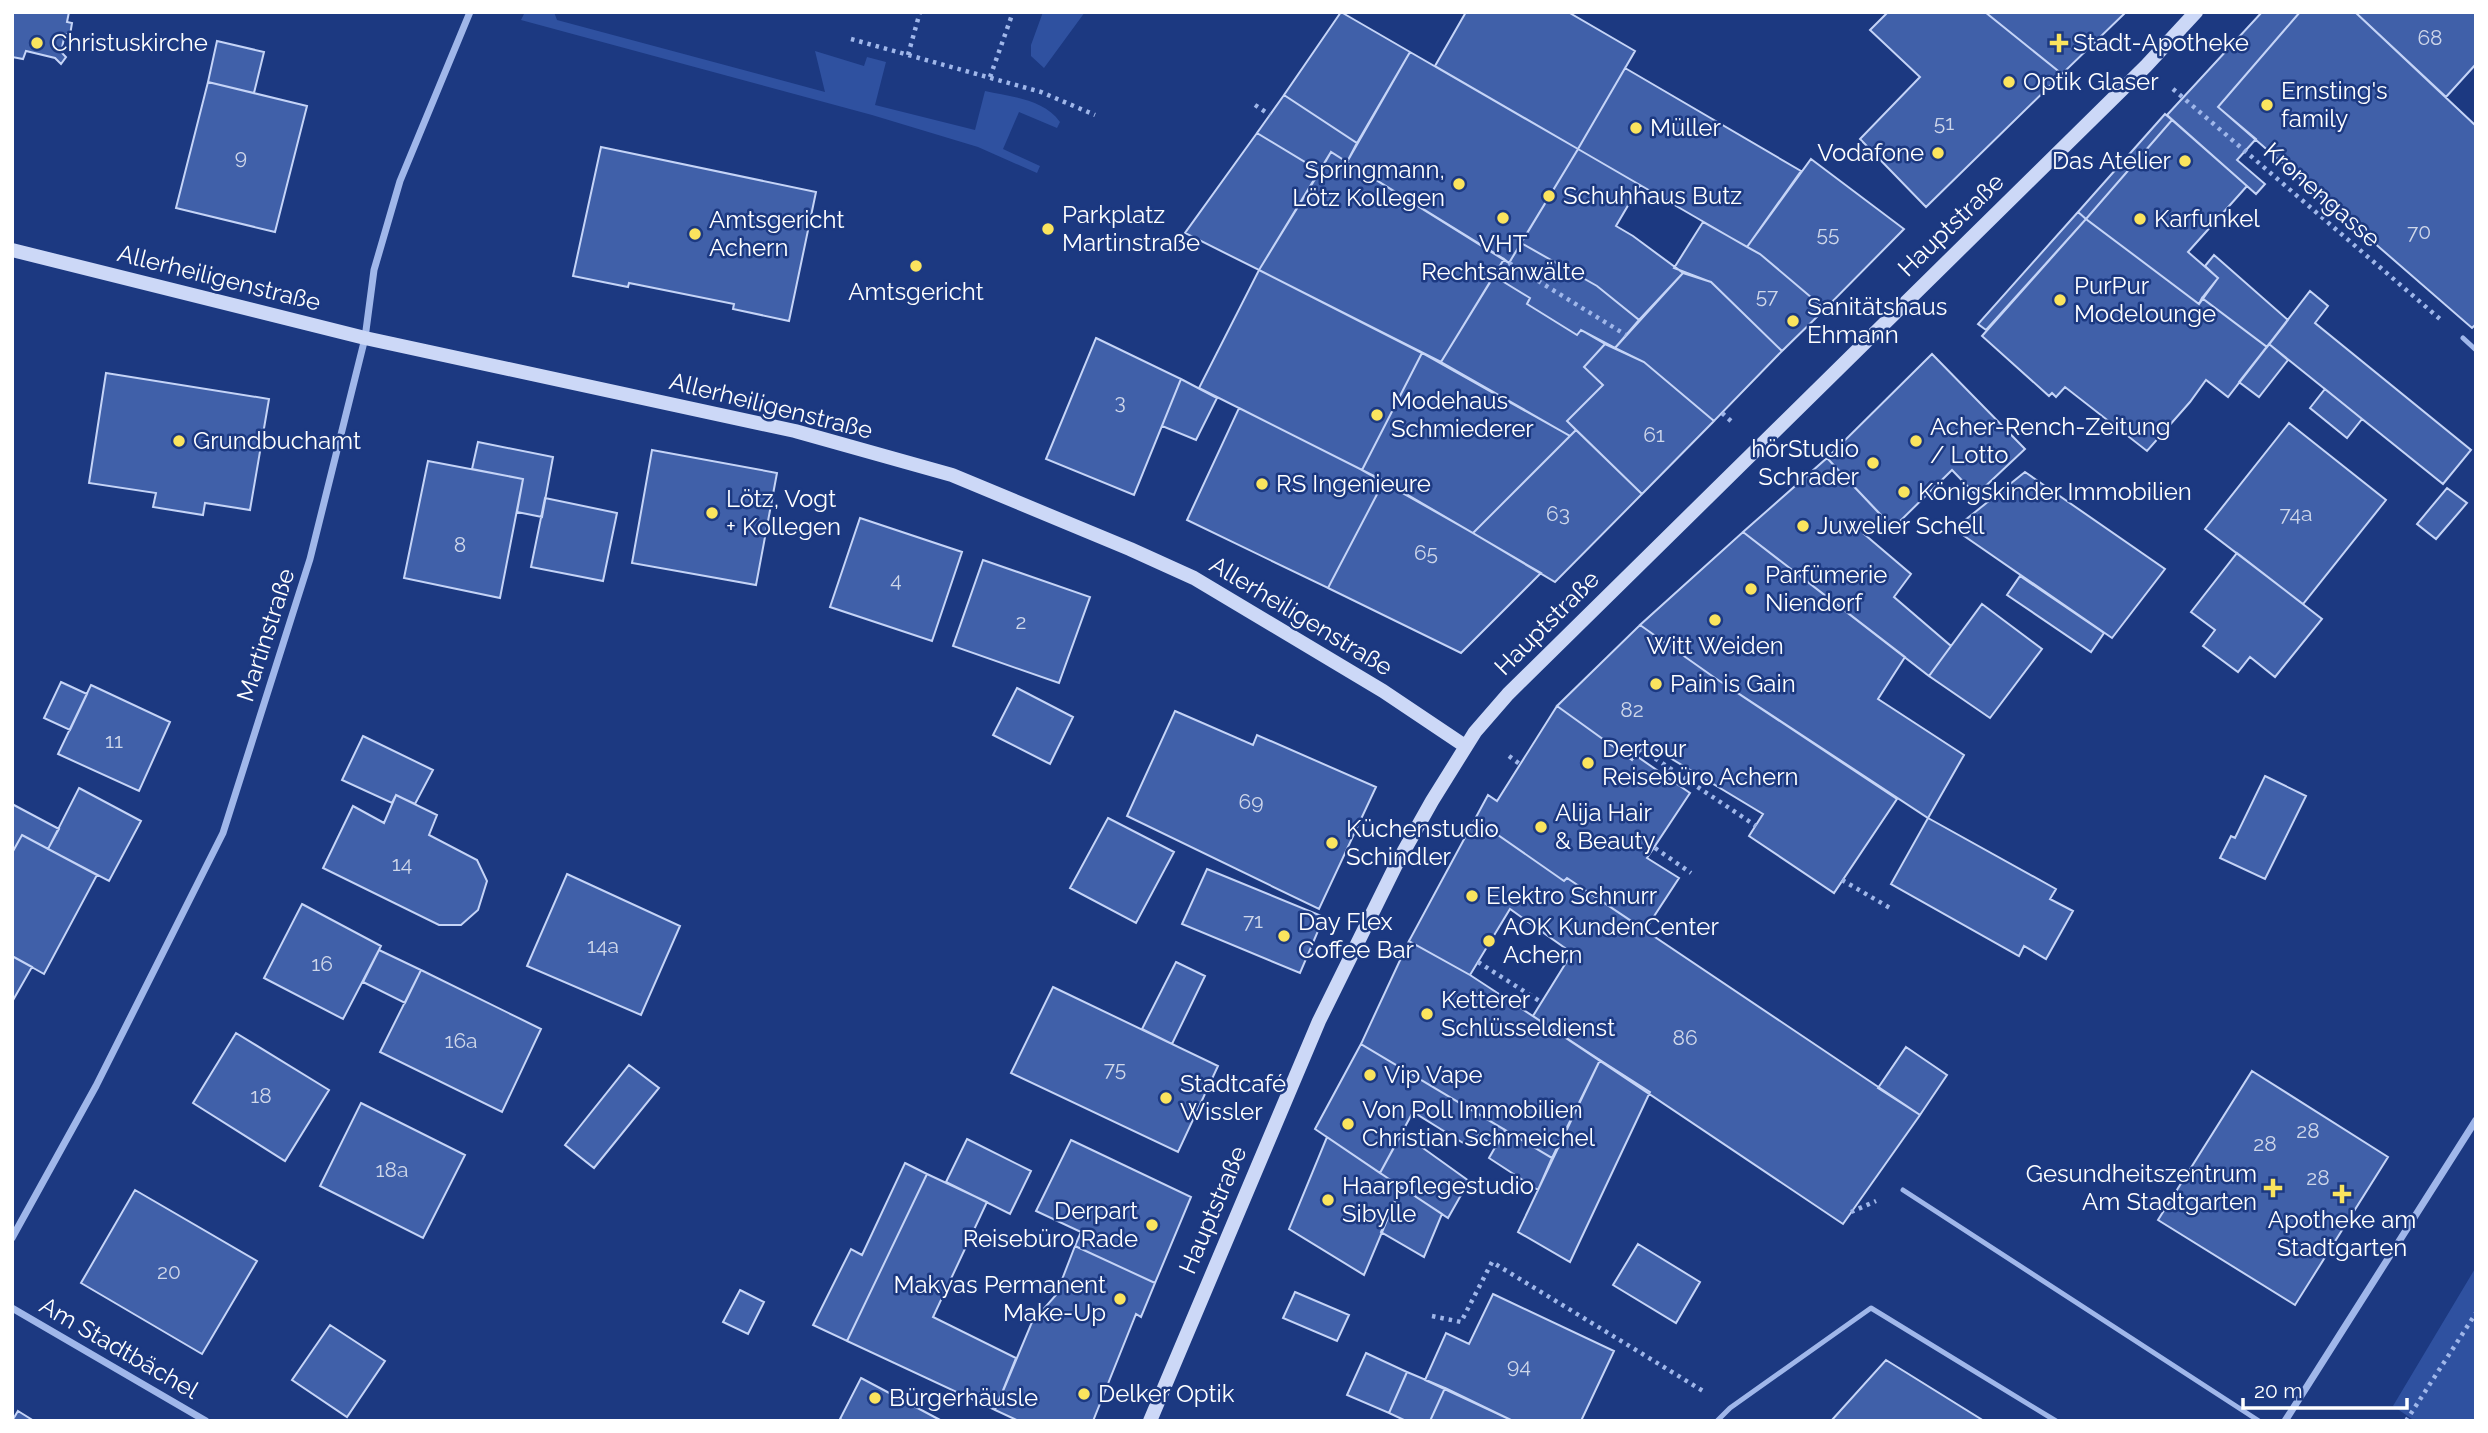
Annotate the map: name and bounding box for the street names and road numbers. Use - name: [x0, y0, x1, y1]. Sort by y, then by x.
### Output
- street label: Kronengasse: [2258, 136, 2387, 253]
- street label: Hauptstraße: [1892, 167, 2010, 282]
- street label: Allerheiligenstraße: [115, 238, 324, 317]
- street label: Allerheiligenstraße: [667, 366, 876, 445]
- street label: Allerheiligenstraße: [1205, 550, 1398, 682]
- street label: Hauptstraße: [1488, 564, 1605, 681]
- street label: Martinstraße: [230, 565, 301, 705]
- street label: Hauptstraße: [1173, 1142, 1252, 1278]
- street label: Am Stadtbächel: [35, 1290, 204, 1405]

